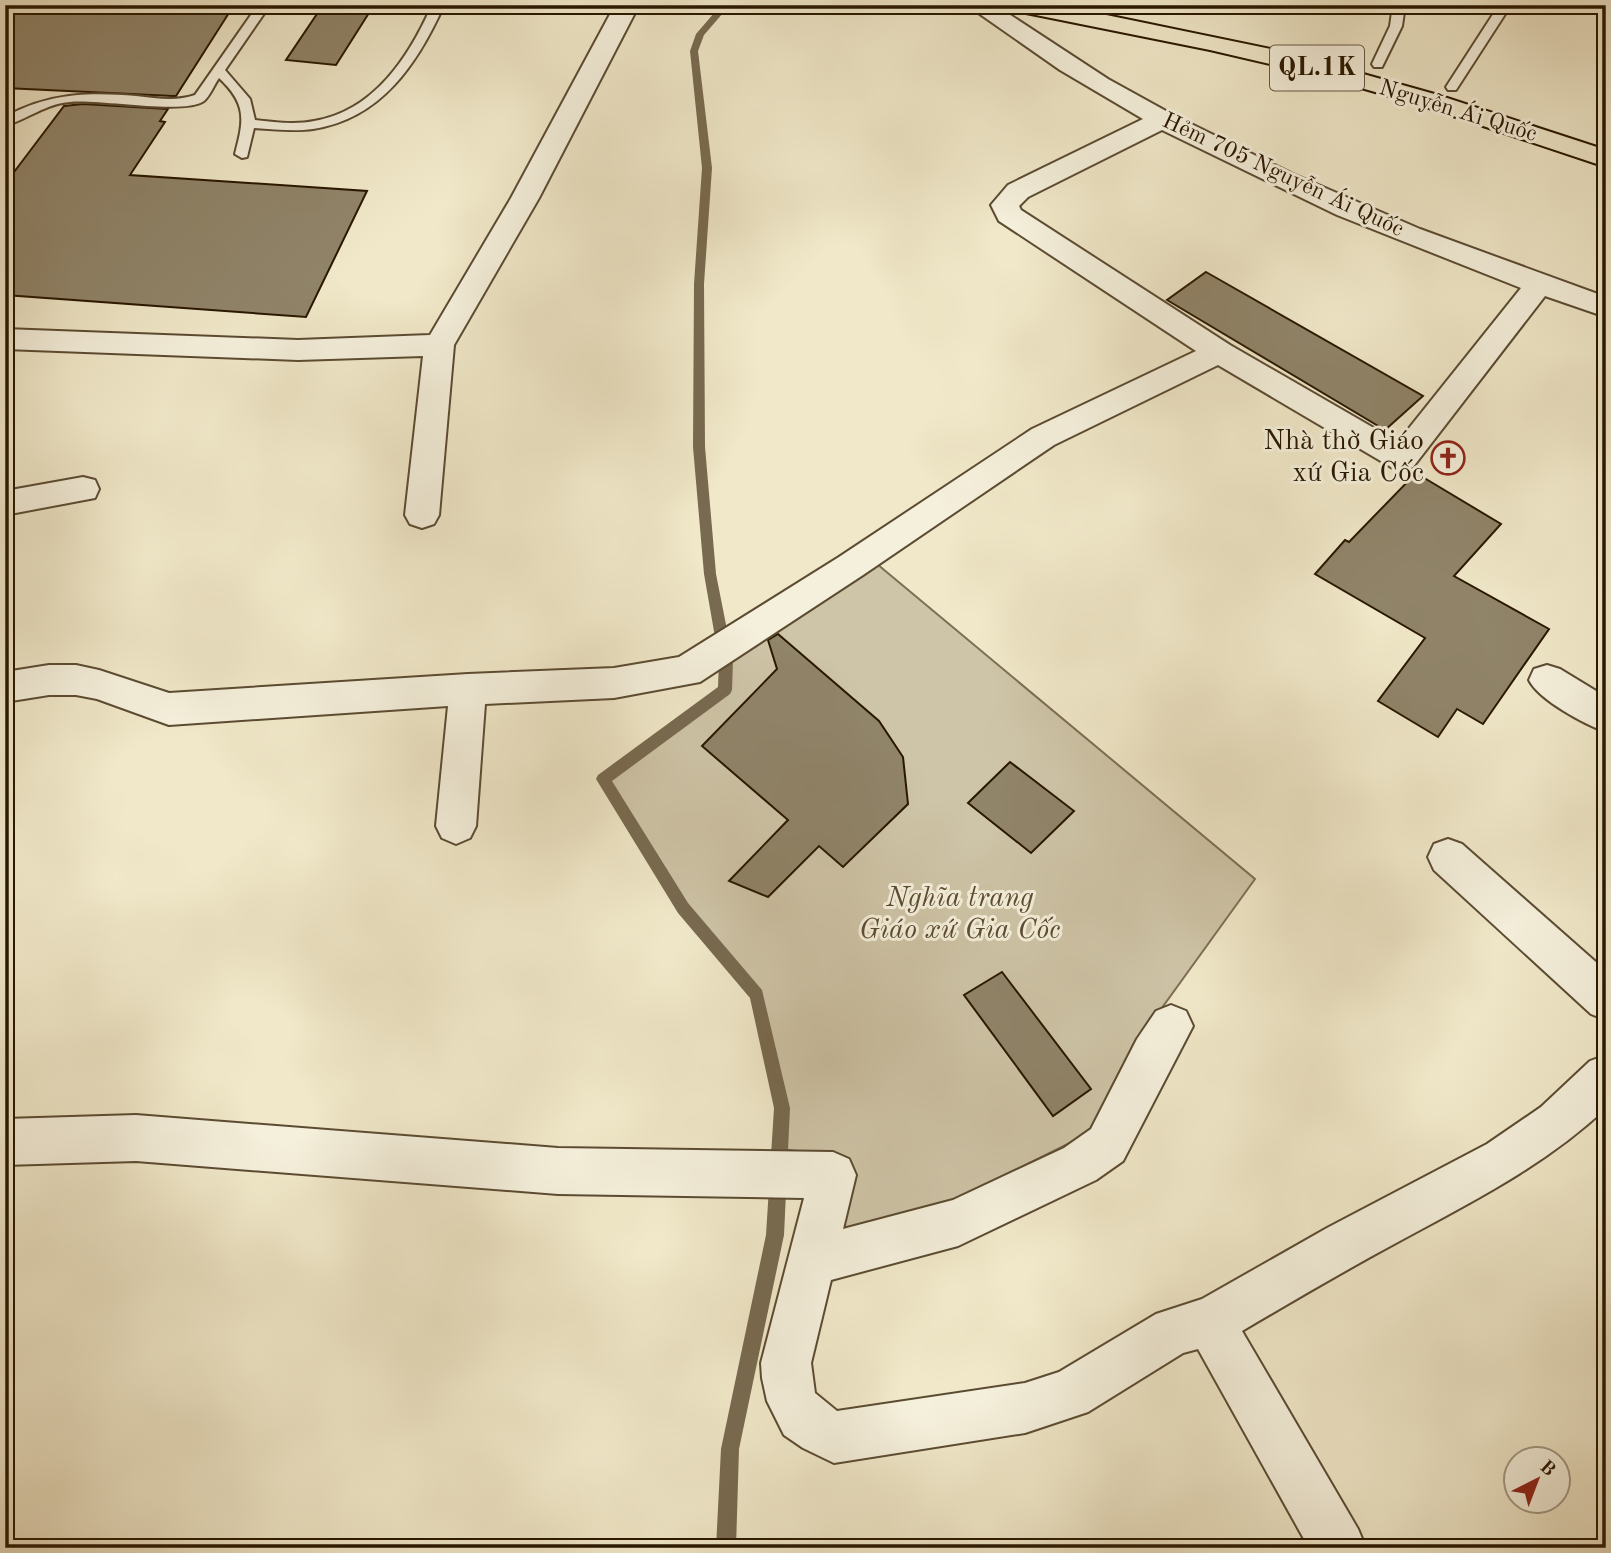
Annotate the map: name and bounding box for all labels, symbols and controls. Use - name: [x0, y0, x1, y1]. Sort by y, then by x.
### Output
- road number: QL.1K: [1270, 45, 1364, 90]
- street label: Nguyễn Ái Quốc: [1376, 72, 1541, 146]
- street label: Hẻm 705 Nguyễn Ái Quốc: [1159, 105, 1409, 241]
- place label: Nhà thờ Giáo xứ Gia Cốc: [1263, 428, 1424, 488]
- church icon: Nhà thờ Giáo xứ Gia Cốc: [1429, 439, 1467, 477]
- park label: Nghĩa trang Giáo xứ Gia Cốc: [859, 885, 1061, 945]
- north arrow: [1502, 1444, 1572, 1514]
- text: B: [1535, 1458, 1558, 1481]

